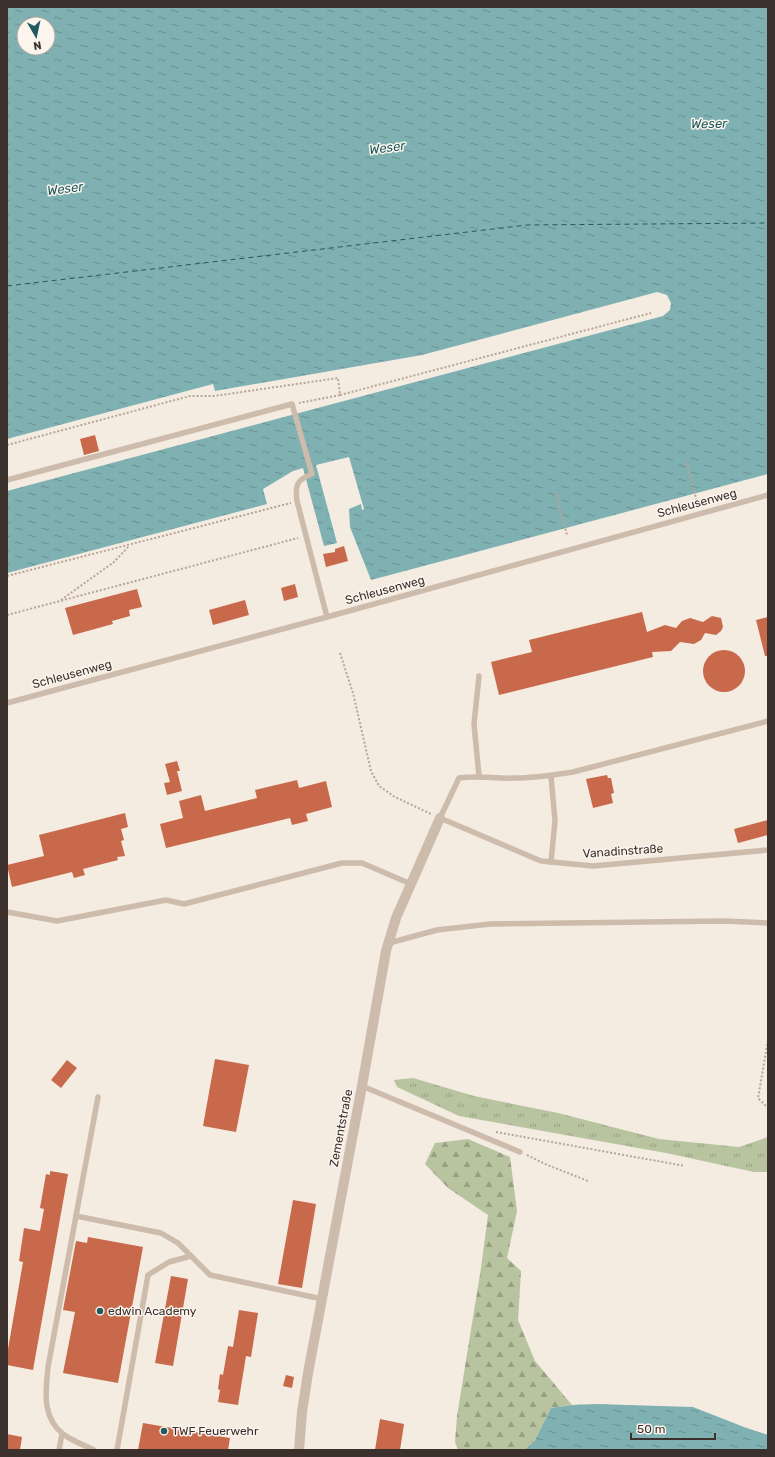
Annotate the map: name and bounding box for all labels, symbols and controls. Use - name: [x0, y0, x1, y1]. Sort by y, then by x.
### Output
- north arrow: [16, 16, 56, 56]
- text: N: [32, 38, 42, 52]
- water label: Weser: [691, 116, 728, 131]
- water label: Weser: [368, 138, 407, 157]
- water label: Weser: [46, 179, 85, 198]
- street label: Schleusenweg: [656, 486, 738, 520]
- street label: Schleusenweg: [344, 573, 426, 607]
- street label: Schleusenweg: [31, 657, 113, 691]
- street label: Vanadinstraße: [582, 841, 664, 861]
- street label: Zementstraße: [327, 1088, 355, 1168]
- place label: edwin Academy: [108, 1304, 197, 1318]
- marker: edwin Academy: [95, 1306, 105, 1316]
- scale bar: [631, 1415, 715, 1441]
- text: 50 m: [637, 1422, 665, 1436]
- place label: TWF Feuerwehr: [172, 1424, 259, 1438]
- marker: TWF Feuerwehr: [159, 1426, 169, 1436]

